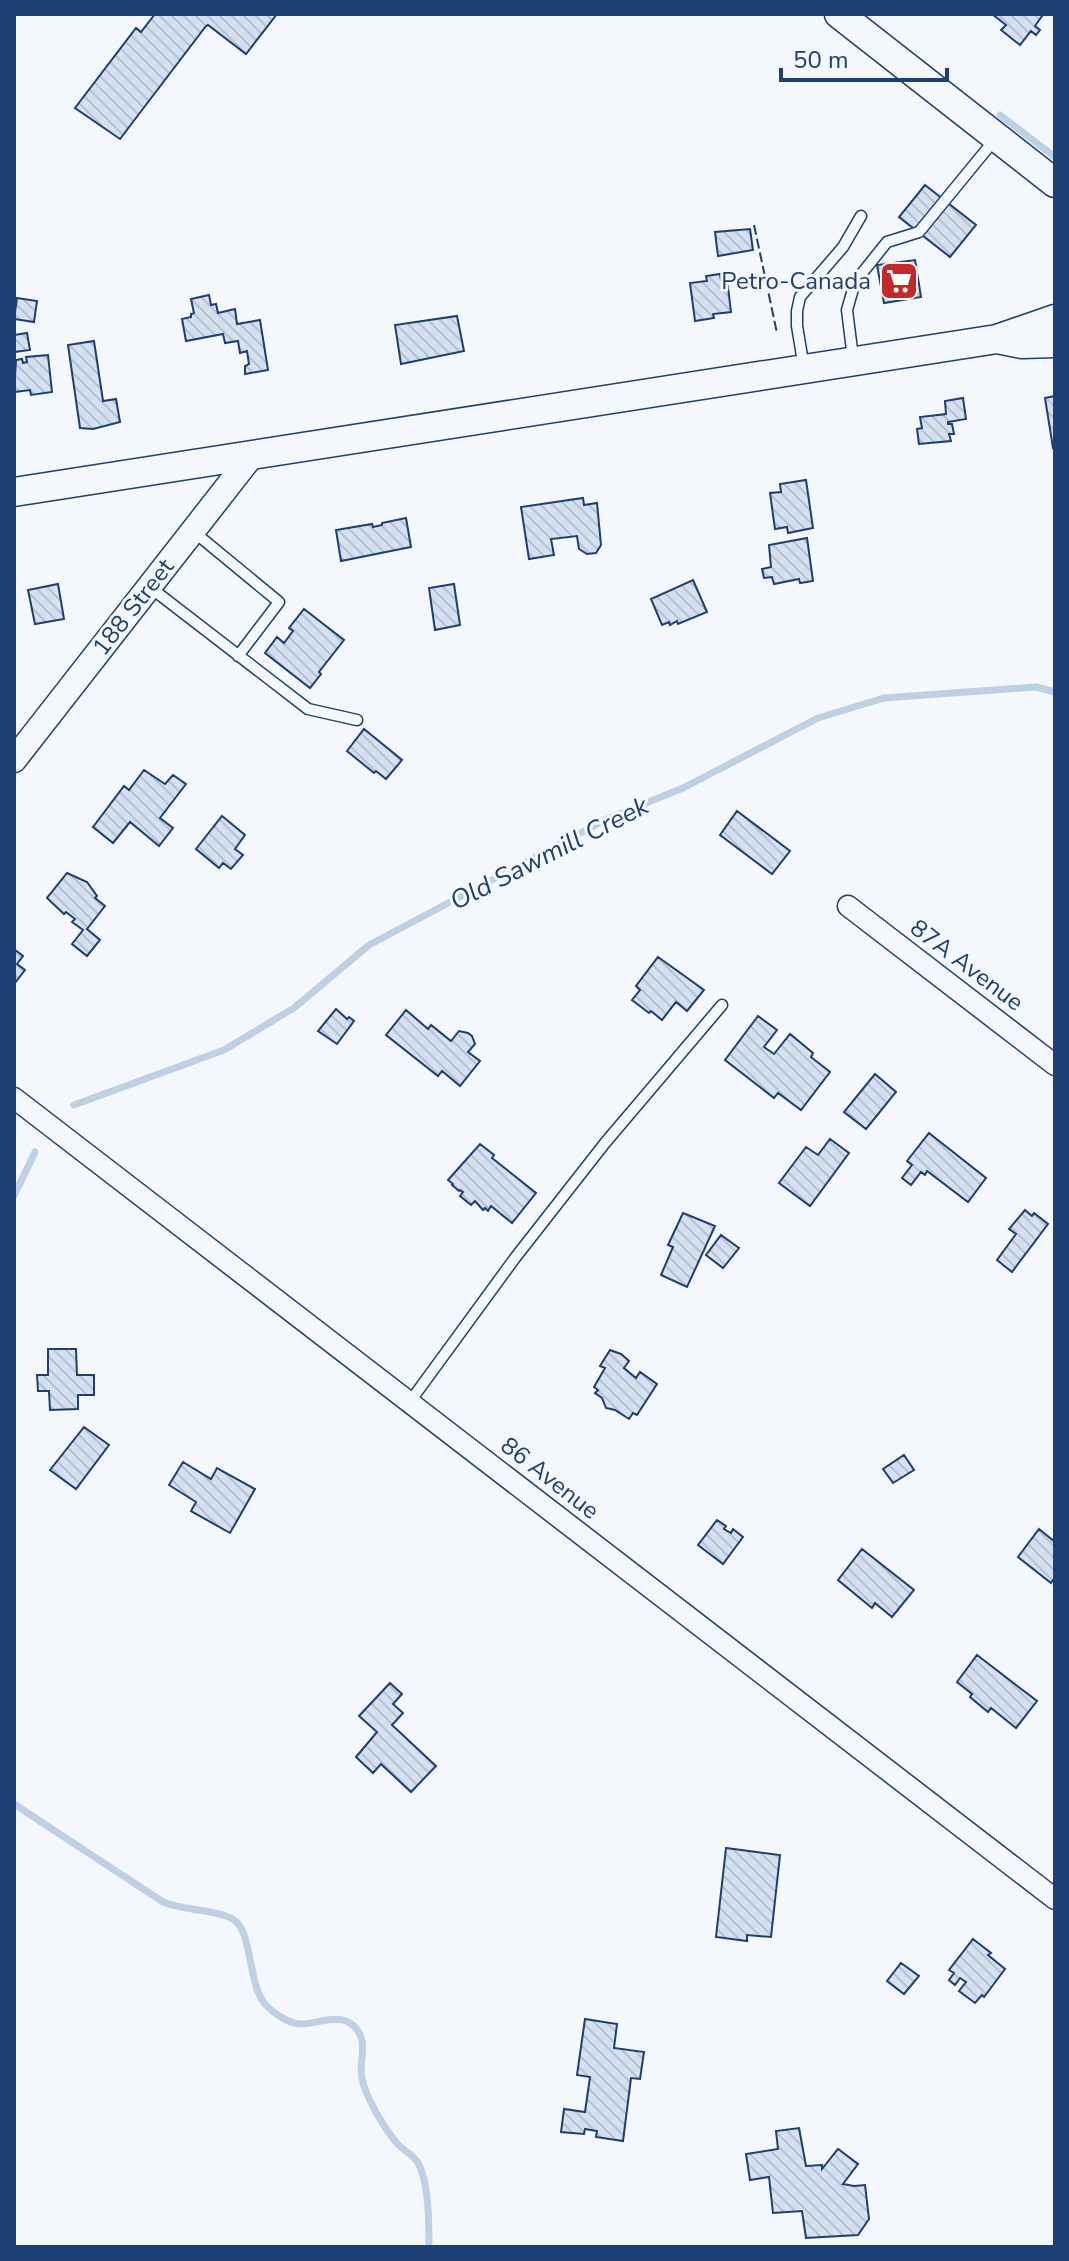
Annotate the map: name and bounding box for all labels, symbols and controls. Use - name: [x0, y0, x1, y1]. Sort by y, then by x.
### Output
- scale bar: [781, 32, 947, 82]
- text: 50 m: [793, 44, 849, 76]
- supermarket icon: Petro-Canada: [878, 260, 920, 302]
- place label: Petro-Canada: [721, 265, 871, 297]
- street label: 188 Street: [85, 551, 181, 662]
- water label: Old Sawmill Creek: [444, 788, 655, 919]
- street label: 87A Avenue: [904, 912, 1030, 1018]
- street label: 86 Avenue: [494, 1429, 606, 1527]

